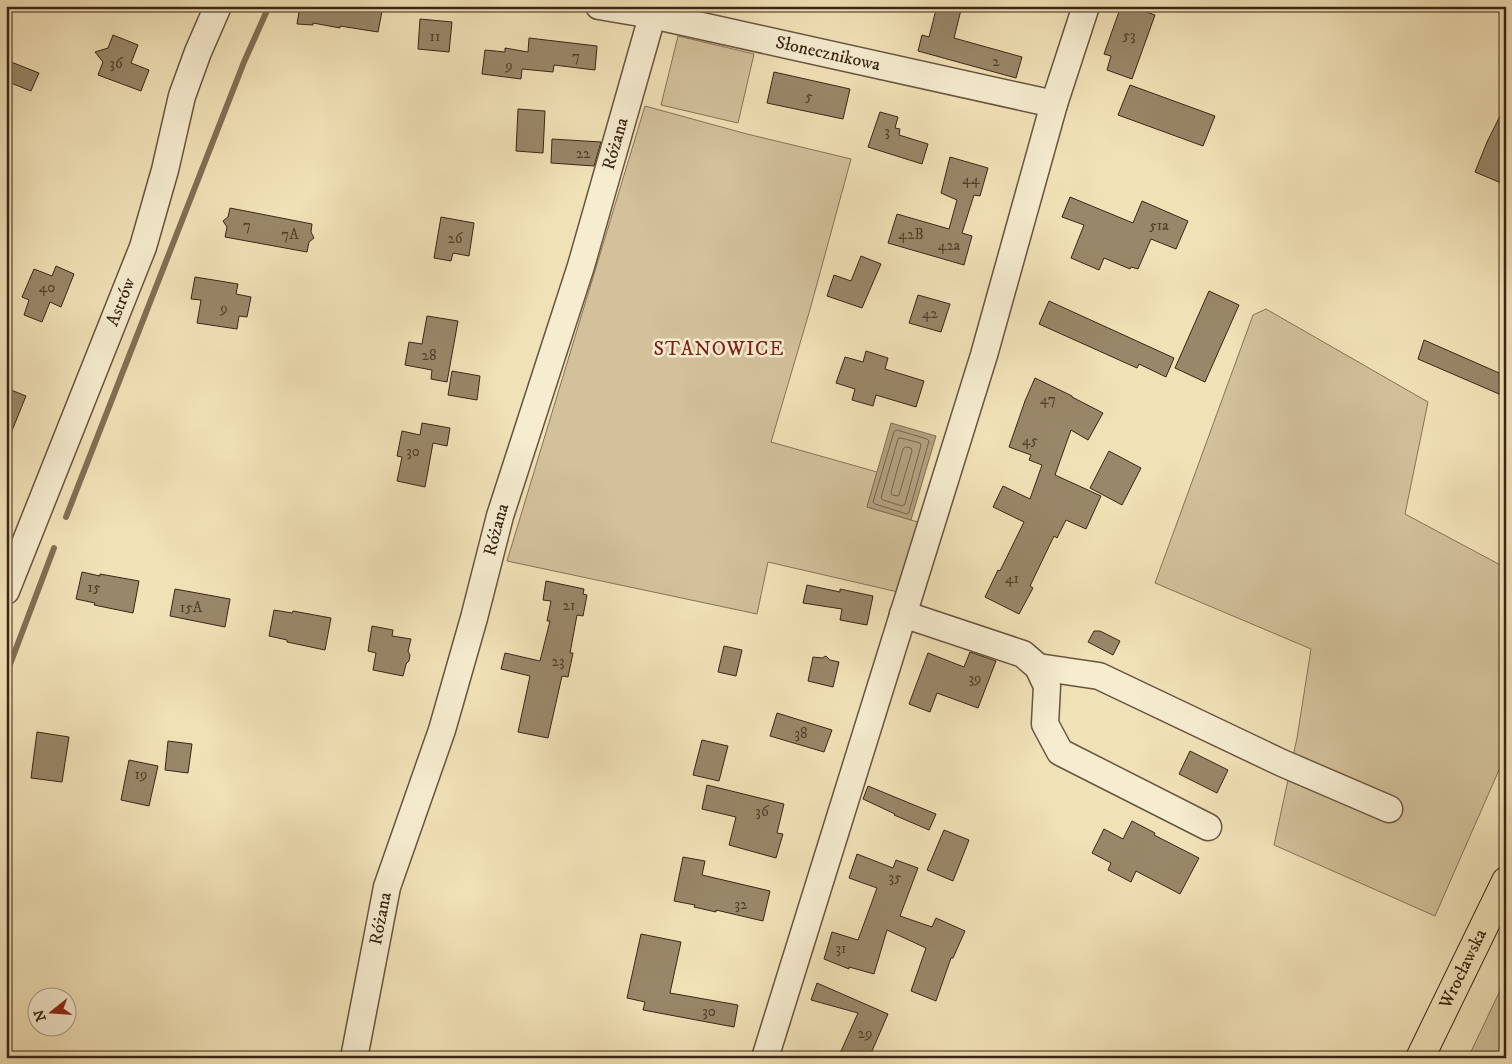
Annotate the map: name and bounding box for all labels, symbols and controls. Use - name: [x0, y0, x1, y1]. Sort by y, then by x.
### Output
- house number: 53: [1122, 26, 1136, 45]
- house number: 11: [429, 27, 441, 46]
- street label: Słonecznikowa: [774, 32, 883, 76]
- house number: 7: [572, 47, 580, 66]
- house number: 2: [992, 52, 1000, 71]
- house number: 36: [109, 54, 124, 73]
- house number: 9: [504, 56, 513, 75]
- house number: 5: [805, 87, 813, 106]
- street label: Różana: [598, 115, 634, 172]
- house number: 3: [884, 122, 890, 141]
- house number: 22: [576, 144, 591, 163]
- house number: 44: [962, 170, 980, 189]
- house number: 7: [243, 216, 251, 235]
- house number: 51a: [1149, 216, 1169, 235]
- house number: 7A: [281, 225, 299, 244]
- house number: 42B: [898, 225, 924, 244]
- house number: 26: [447, 229, 464, 248]
- house number: 42a: [938, 236, 961, 255]
- street label: Astrów: [102, 274, 141, 329]
- house number: 40: [39, 278, 55, 297]
- house number: 9: [219, 299, 228, 318]
- house number: 42: [922, 304, 939, 323]
- district label: STANOWICE: [654, 337, 784, 362]
- house number: 28: [422, 346, 436, 365]
- house number: 47: [1040, 390, 1056, 409]
- house number: 45: [1022, 431, 1039, 450]
- house number: 30: [406, 442, 420, 461]
- street label: Różana: [479, 501, 514, 558]
- house number: 41: [1005, 569, 1019, 588]
- house number: 15: [88, 578, 101, 597]
- house number: 21: [563, 596, 575, 615]
- house number: 15A: [180, 598, 203, 617]
- house number: 23: [552, 652, 564, 671]
- house number: 39: [968, 669, 982, 688]
- house number: 38: [794, 724, 808, 743]
- house number: 19: [135, 765, 147, 784]
- house number: 36: [755, 802, 770, 821]
- house number: 35: [888, 868, 902, 887]
- street label: Różana: [365, 890, 397, 947]
- house number: 32: [735, 895, 748, 914]
- street label: Wrocławska: [1434, 925, 1492, 1013]
- house number: 31: [835, 939, 847, 958]
- north arrow: [28, 986, 78, 1036]
- house number: 30: [702, 1002, 716, 1021]
- text: N: [30, 1007, 51, 1024]
- house number: 29: [858, 1024, 872, 1043]

